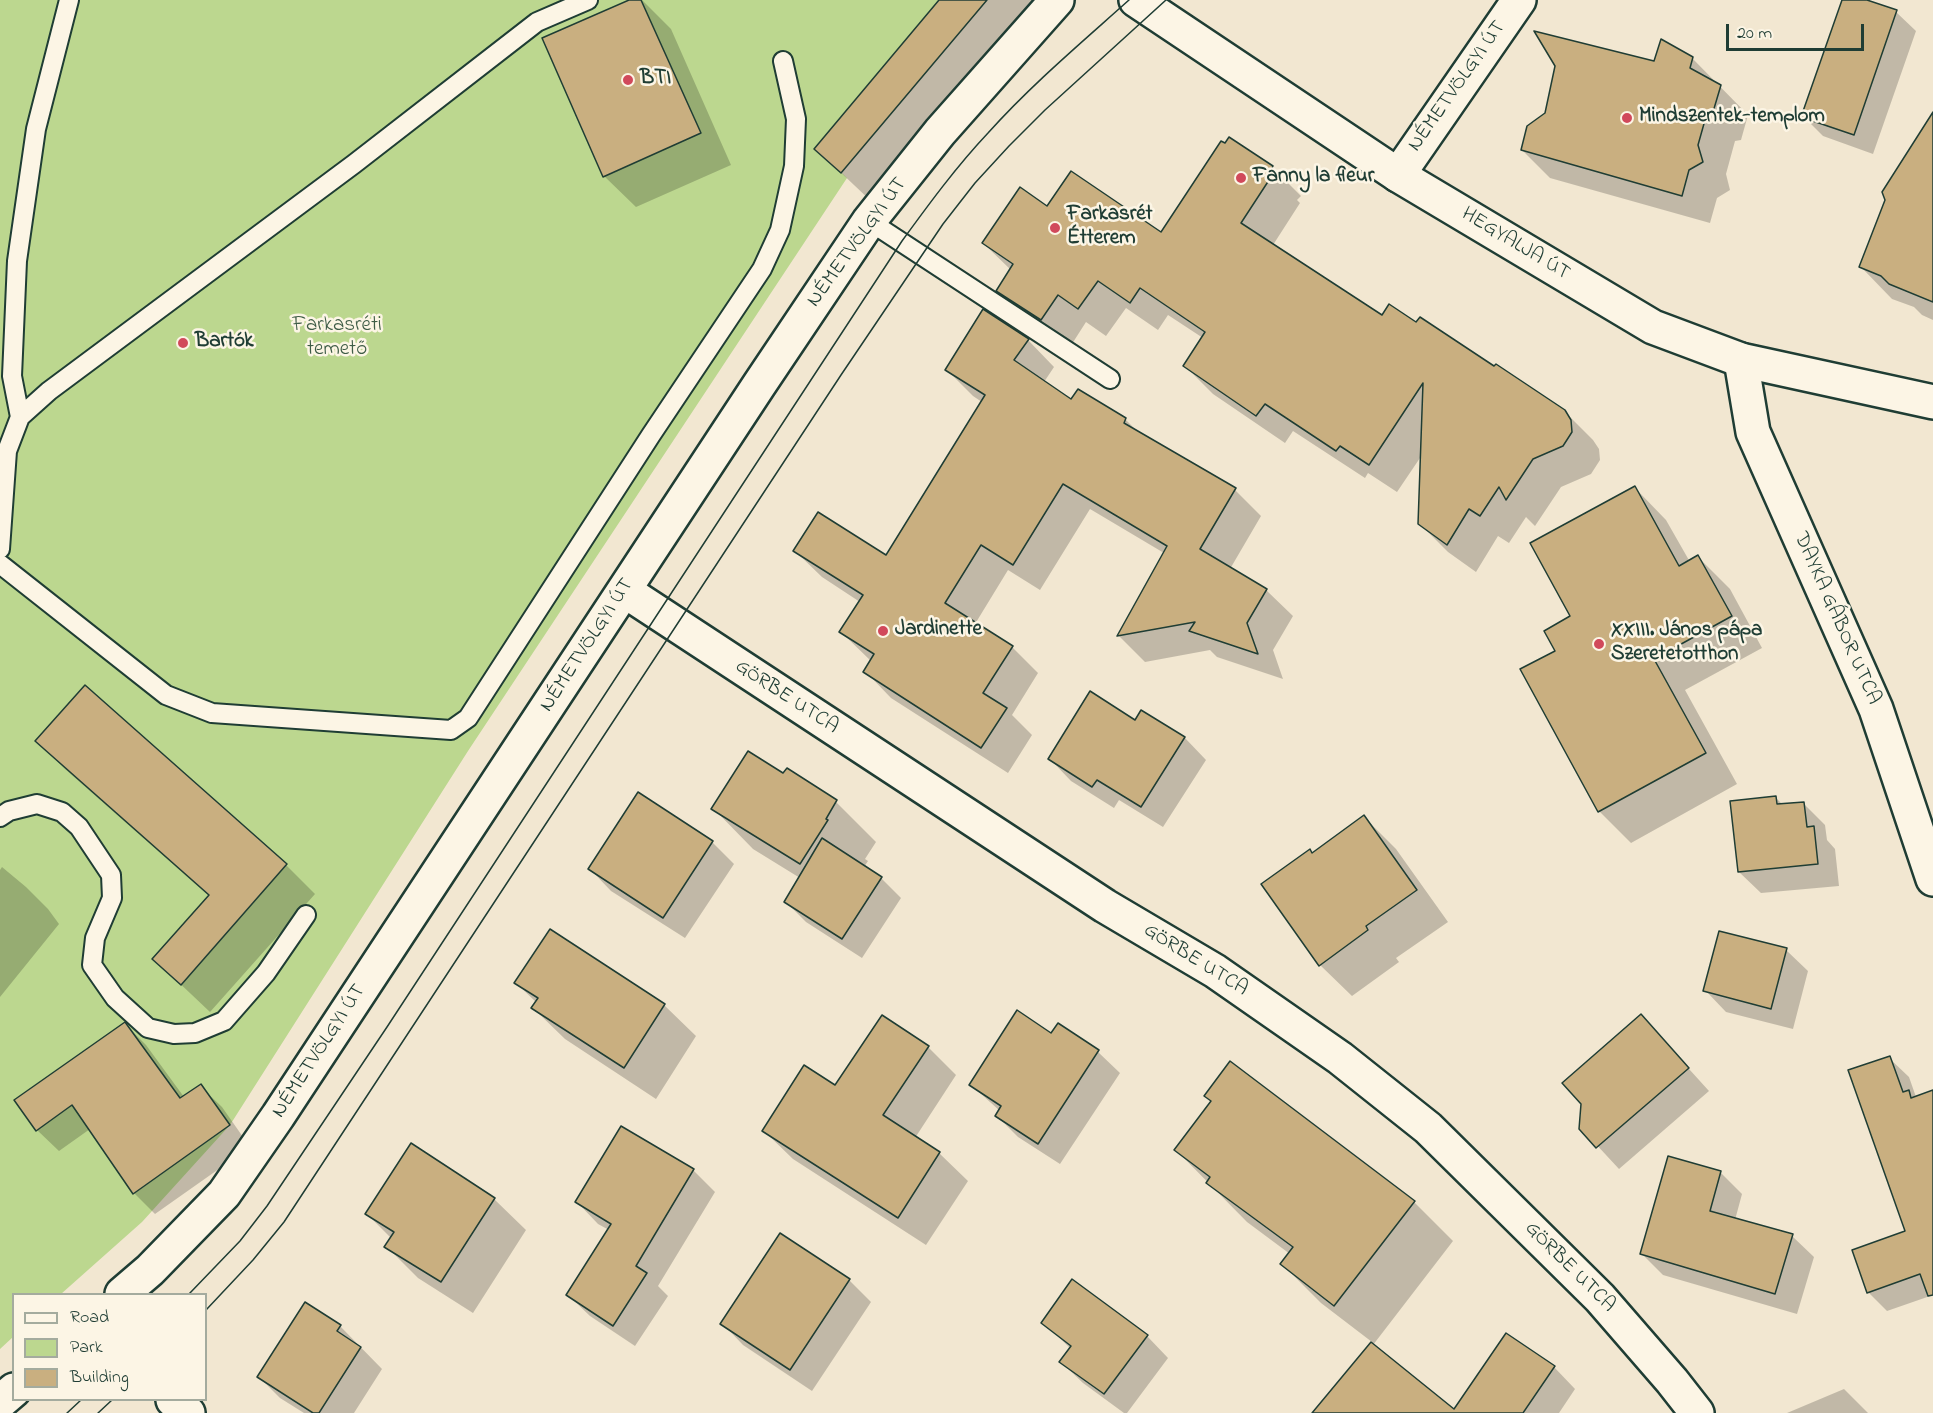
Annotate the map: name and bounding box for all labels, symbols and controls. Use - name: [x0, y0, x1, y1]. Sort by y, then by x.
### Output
- scale bar: [1729, 12, 1867, 50]
- street label: NÉMETVÖLGYI ÚT: [1403, 17, 1513, 157]
- text: 20 m: [1737, 21, 1772, 47]
- place label: BTI: [640, 67, 671, 93]
- marker: BTI: [621, 73, 635, 87]
- place label: Mindszentek-templom: [1639, 105, 1825, 131]
- marker: Mindszentek-templom: [1620, 111, 1634, 125]
- place label: Fanny la fleur: [1253, 165, 1374, 191]
- marker: Fanny la fleur: [1234, 171, 1248, 185]
- street label: NÉMETVÖLGYI ÚT: [803, 173, 913, 313]
- place label: Farkasrét Étterem: [1067, 203, 1153, 253]
- street label: HEGYALJA ÚT: [1456, 203, 1574, 287]
- marker: Farkasrét Étterem: [1048, 221, 1062, 235]
- park label: Farkasréti temető: [292, 314, 382, 364]
- place label: Bartók: [195, 330, 254, 356]
- marker: Bartók: [176, 336, 190, 350]
- street label: DAYKA GÁBOR UTCA: [1787, 529, 1885, 709]
- street label: NÉMETVÖLGYI ÚT: [535, 575, 641, 717]
- place label: Jardinette: [895, 618, 982, 644]
- place label: XXIII. János pápa Szeretetotthon: [1611, 619, 1762, 669]
- marker: Jardinette: [876, 624, 890, 638]
- marker: XXIII. János pápa Szeretetotthon: [1592, 637, 1606, 651]
- street label: GÖRBE UTCA: [729, 655, 843, 741]
- street label: GÖRBE UTCA: [1138, 919, 1252, 1003]
- street label: NÉMETVÖLGYI ÚT: [267, 981, 373, 1123]
- street label: GÖRBE UTCA: [1518, 1217, 1620, 1319]
- legend: [12, 1293, 207, 1401]
- text: Road: [70, 1305, 109, 1331]
- text: Park: [70, 1335, 103, 1361]
- text: Building: [70, 1365, 129, 1391]

